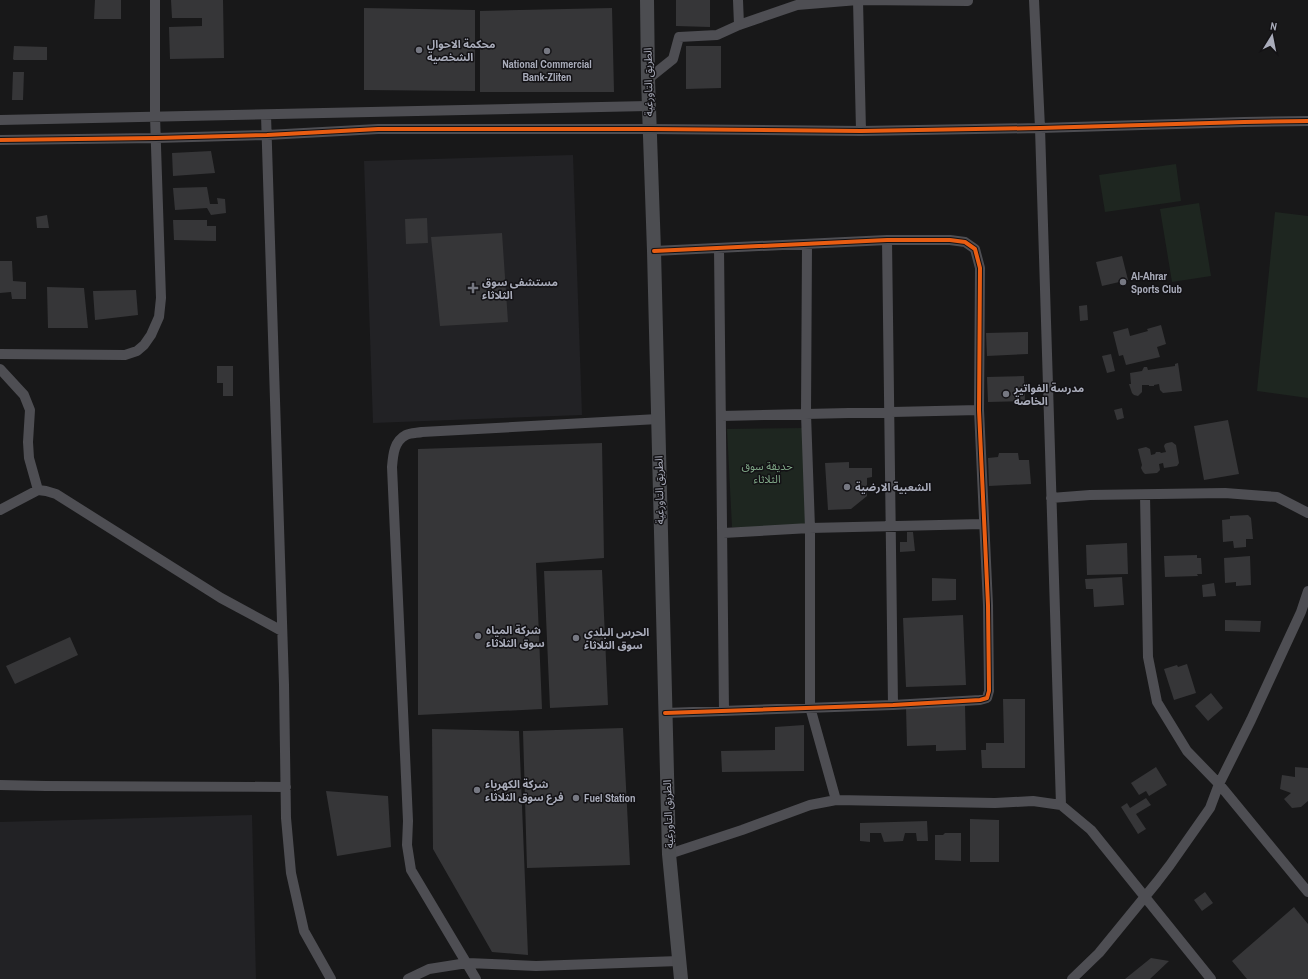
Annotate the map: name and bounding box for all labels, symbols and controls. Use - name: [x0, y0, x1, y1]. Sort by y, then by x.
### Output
- north arrow: [1252, 16, 1292, 56]
- text: N: [1269, 19, 1278, 34]
- place label: محكمة الاحوال الشخصية: [427, 37, 495, 64]
- marker: محكمة الاحوال الشخصية: [414, 45, 424, 55]
- marker: National Commercial Bank-Zliten: [542, 46, 552, 56]
- street label: الطريق التاورغية: [640, 48, 656, 116]
- place label: National Commercial Bank-Zliten: [502, 57, 592, 84]
- place label: Al-Ahrar Sports Club: [1131, 269, 1183, 296]
- place label: مستشفى سوق الثلاثاء: [482, 275, 558, 302]
- marker: Al-Ahrar Sports Club: [1118, 277, 1128, 287]
- marker: مستشفى سوق الثلاثاء: [467, 282, 479, 294]
- place label: مدرسة الفواتير الخاصة: [1013, 381, 1084, 408]
- marker: مدرسة الفواتير الخاصة: [1001, 389, 1011, 399]
- street label: الطريق التاورغية: [651, 456, 667, 524]
- park label: حديقة سوق الثلاثاء: [741, 459, 793, 486]
- place label: الشعبية الارضية: [855, 480, 931, 494]
- marker: الشعبية الارضية: [842, 482, 852, 492]
- place label: شركة المياه سوق الثلاثاء: [486, 623, 545, 650]
- place label: الحرس البلدي سوق الثلاثاء: [584, 625, 649, 652]
- marker: شركة المياه سوق الثلاثاء: [473, 631, 483, 641]
- marker: الحرس البلدي سوق الثلاثاء: [571, 633, 581, 643]
- place label: شركة الكهرباء فرع سوق الثلاثاء: [485, 777, 564, 805]
- street label: الطريق التاورغية: [660, 780, 676, 848]
- marker: شركة الكهرباء فرع سوق الثلاثاء: [472, 785, 482, 795]
- place label: Fuel Station: [584, 791, 636, 805]
- marker: Fuel Station: [571, 793, 581, 803]

